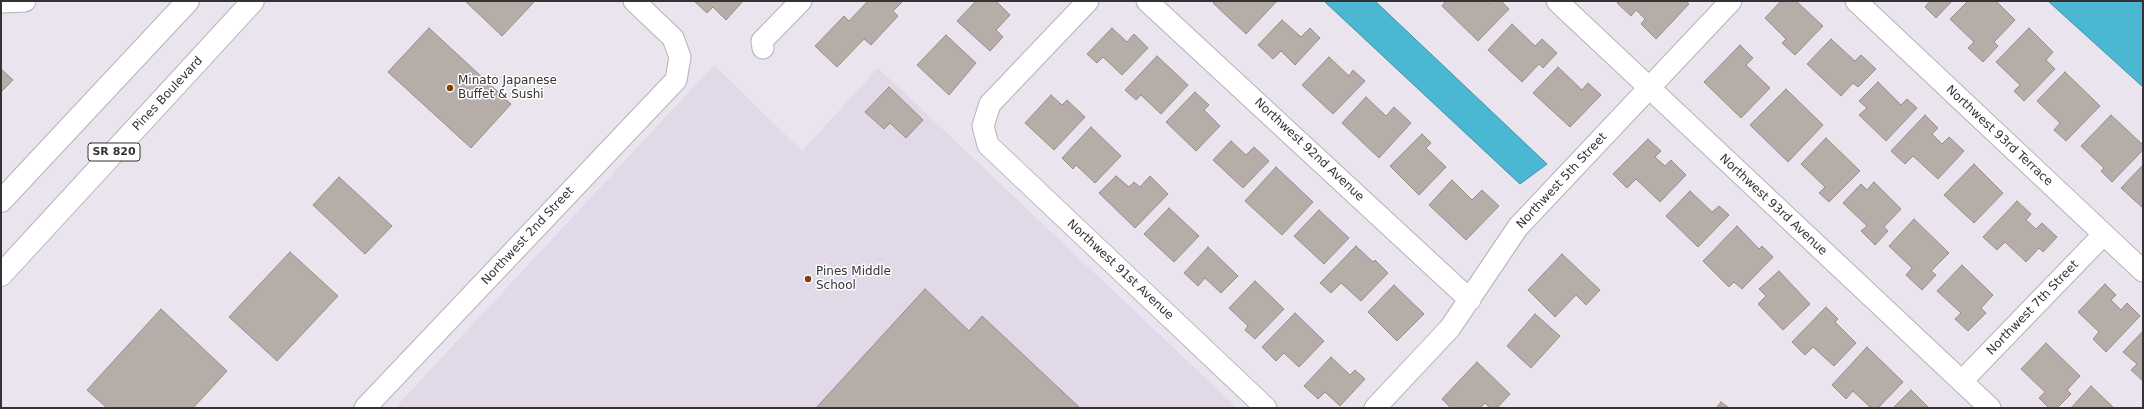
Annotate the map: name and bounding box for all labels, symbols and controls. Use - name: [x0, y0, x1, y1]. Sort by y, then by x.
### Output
- street label: Pines Boulevard: [130, 54, 206, 134]
- place label: Minato Japanese Buffet & Sushi: [458, 74, 557, 102]
- marker: Minato Japanese Buffet & Sushi: [445, 83, 455, 93]
- street label: Northwest 93rd Terrace: [1943, 83, 2055, 189]
- street label: Northwest 92nd Avenue: [1251, 95, 1367, 205]
- street label: Northwest 5th Street: [1514, 130, 1610, 232]
- road number: SR 820: [88, 143, 140, 161]
- street label: Northwest 93rd Avenue: [1716, 151, 1830, 259]
- street label: Northwest 2nd Street: [479, 184, 577, 288]
- street label: Northwest 91st Avenue: [1064, 217, 1176, 323]
- street label: Northwest 7th Street: [1984, 258, 2082, 358]
- place label: Pines Middle School: [816, 265, 891, 293]
- marker: Pines Middle School: [803, 274, 813, 284]

